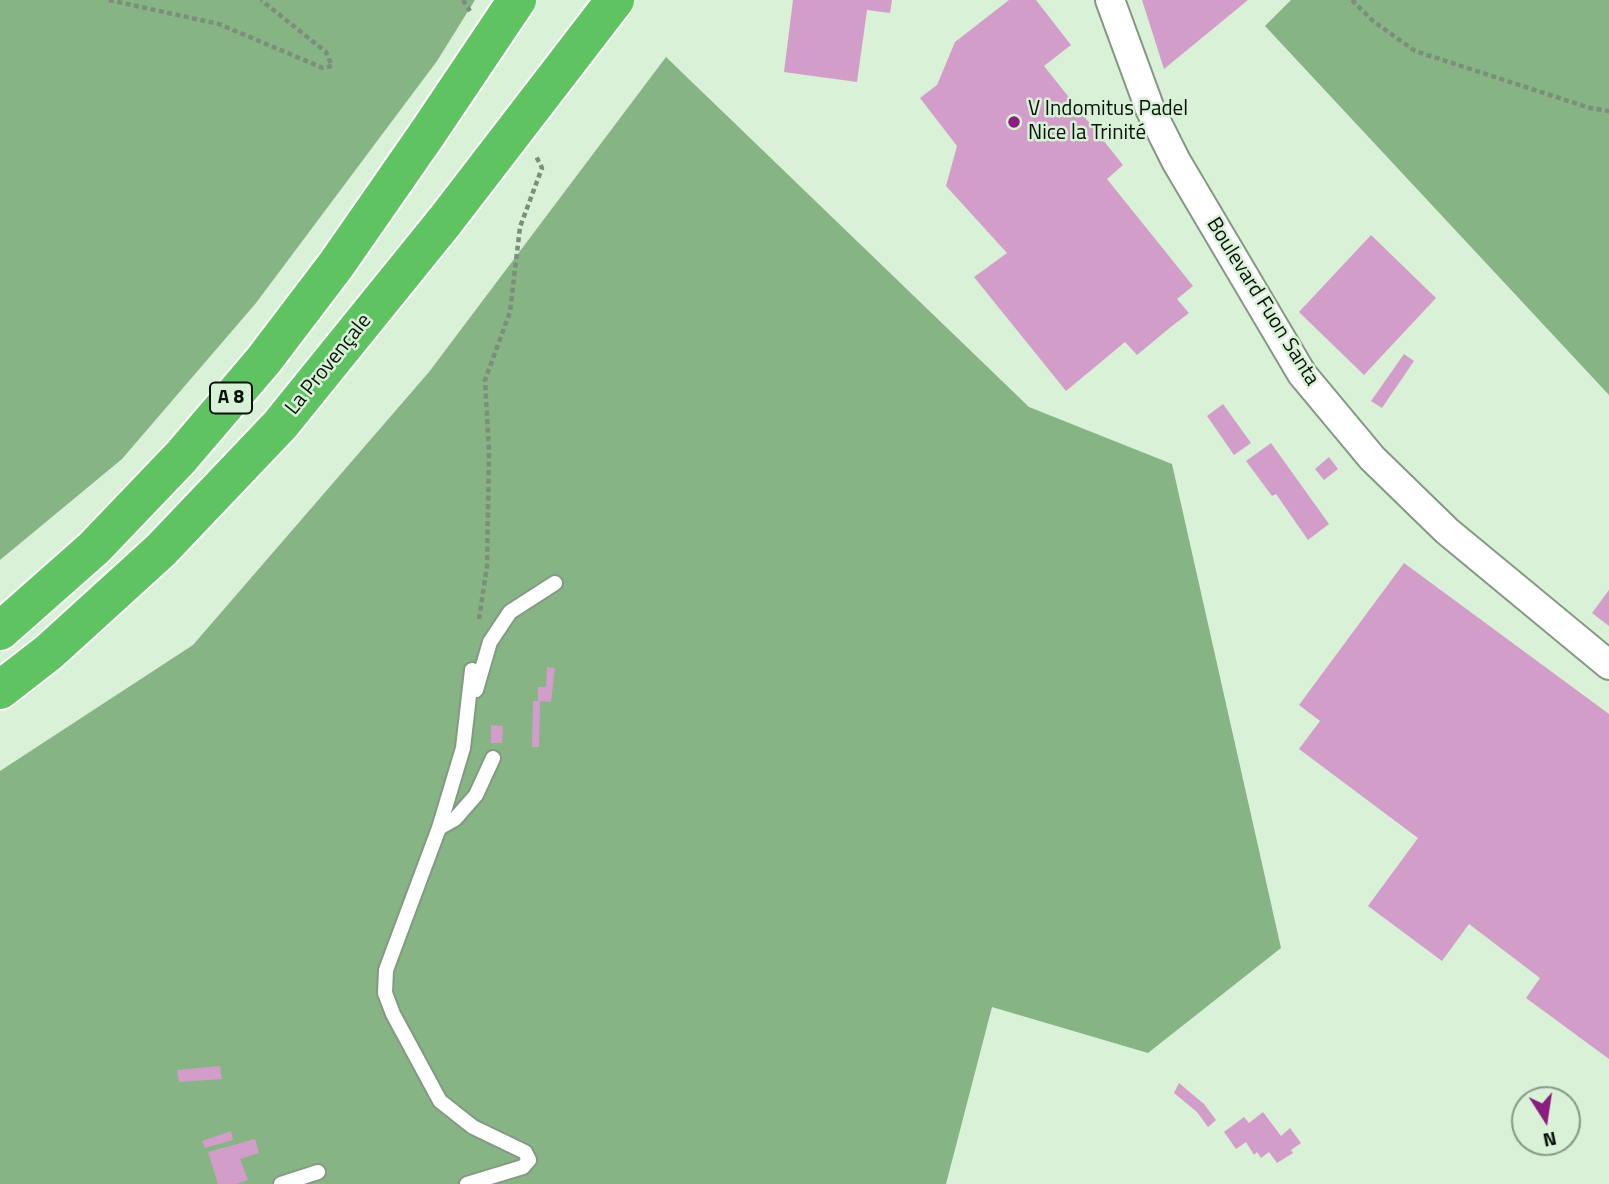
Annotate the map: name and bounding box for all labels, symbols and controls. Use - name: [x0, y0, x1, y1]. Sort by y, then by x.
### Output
- place label: V Indomitus Padel Nice la Trinité: [1028, 97, 1188, 147]
- marker: V Indomitus Padel Nice la Trinité: [1006, 114, 1022, 130]
- street label: Boulevard Fuon Santa: [1200, 213, 1324, 391]
- street label: La Provençale: [281, 309, 377, 421]
- road number: A 8: [210, 382, 252, 414]
- north arrow: [1511, 1086, 1581, 1156]
- text: N: [1541, 1125, 1560, 1156]

